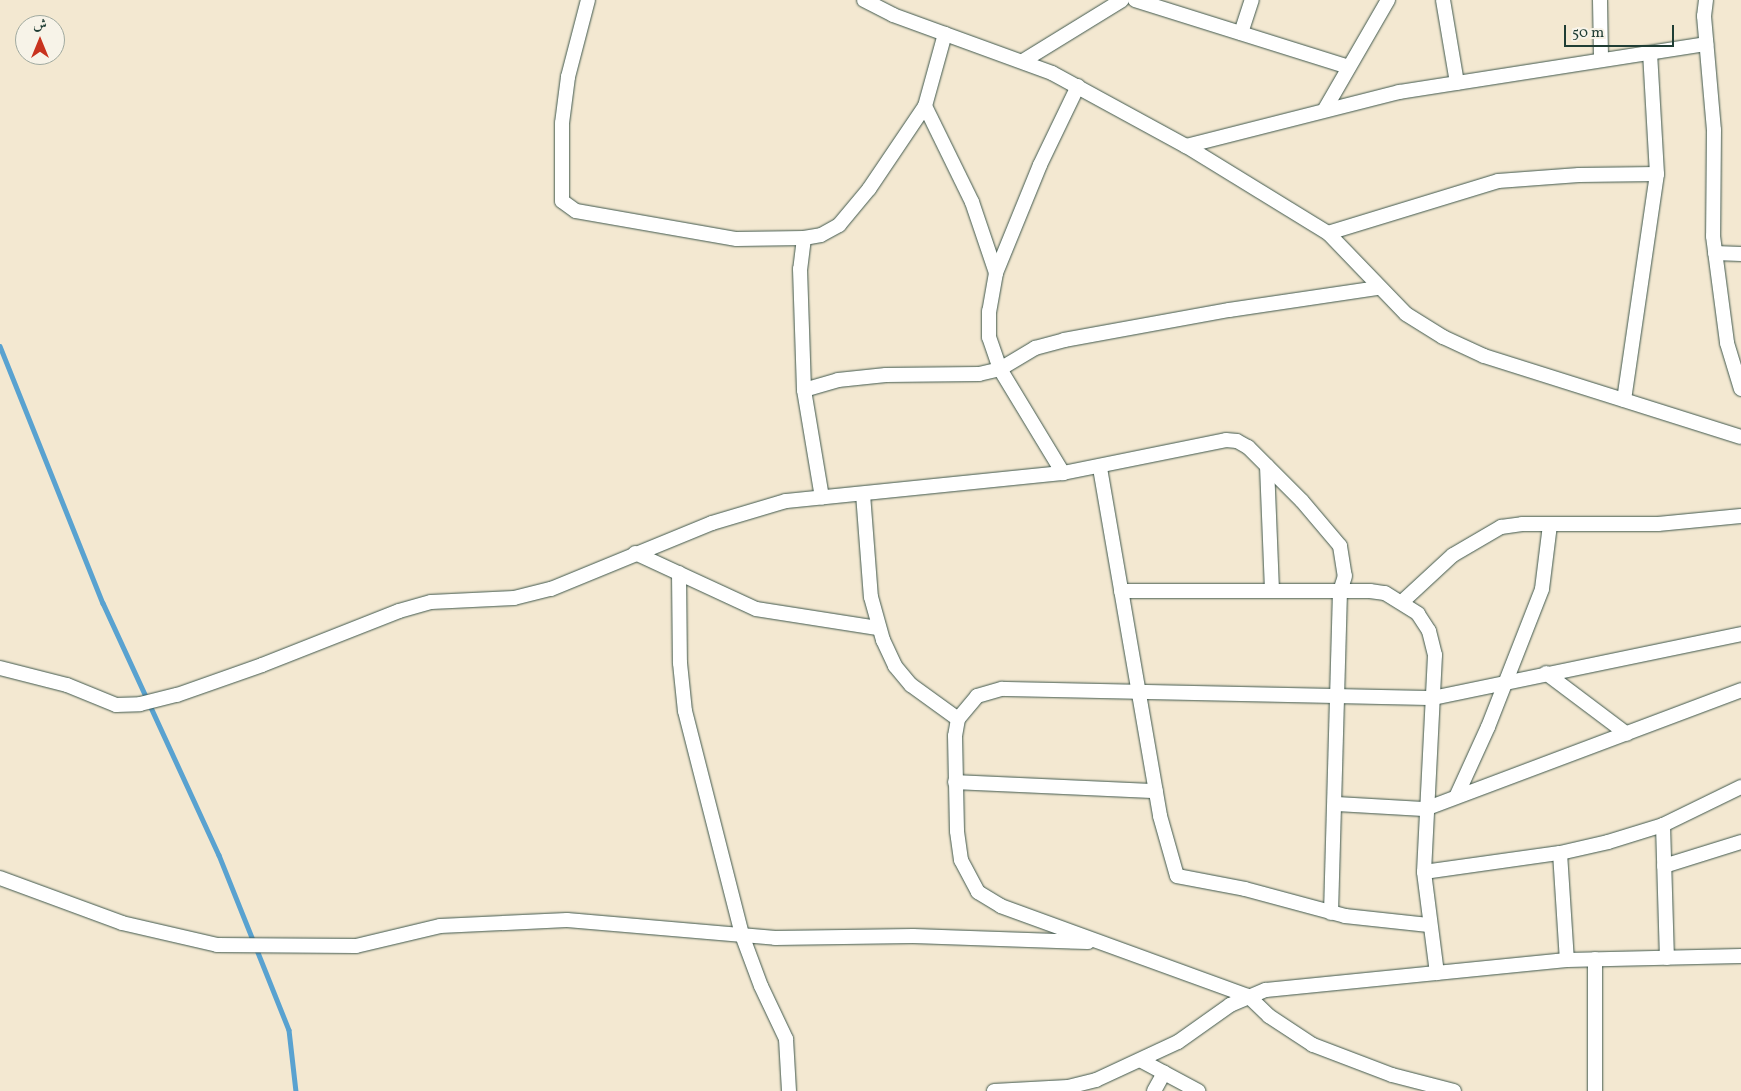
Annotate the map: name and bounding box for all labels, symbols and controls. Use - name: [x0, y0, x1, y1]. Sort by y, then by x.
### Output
- north arrow: [15, 15, 65, 65]
- scale bar: [1566, 15, 1676, 47]
- text: ش: [33, 16, 47, 35]
- text: 50 m: [1572, 23, 1604, 44]

